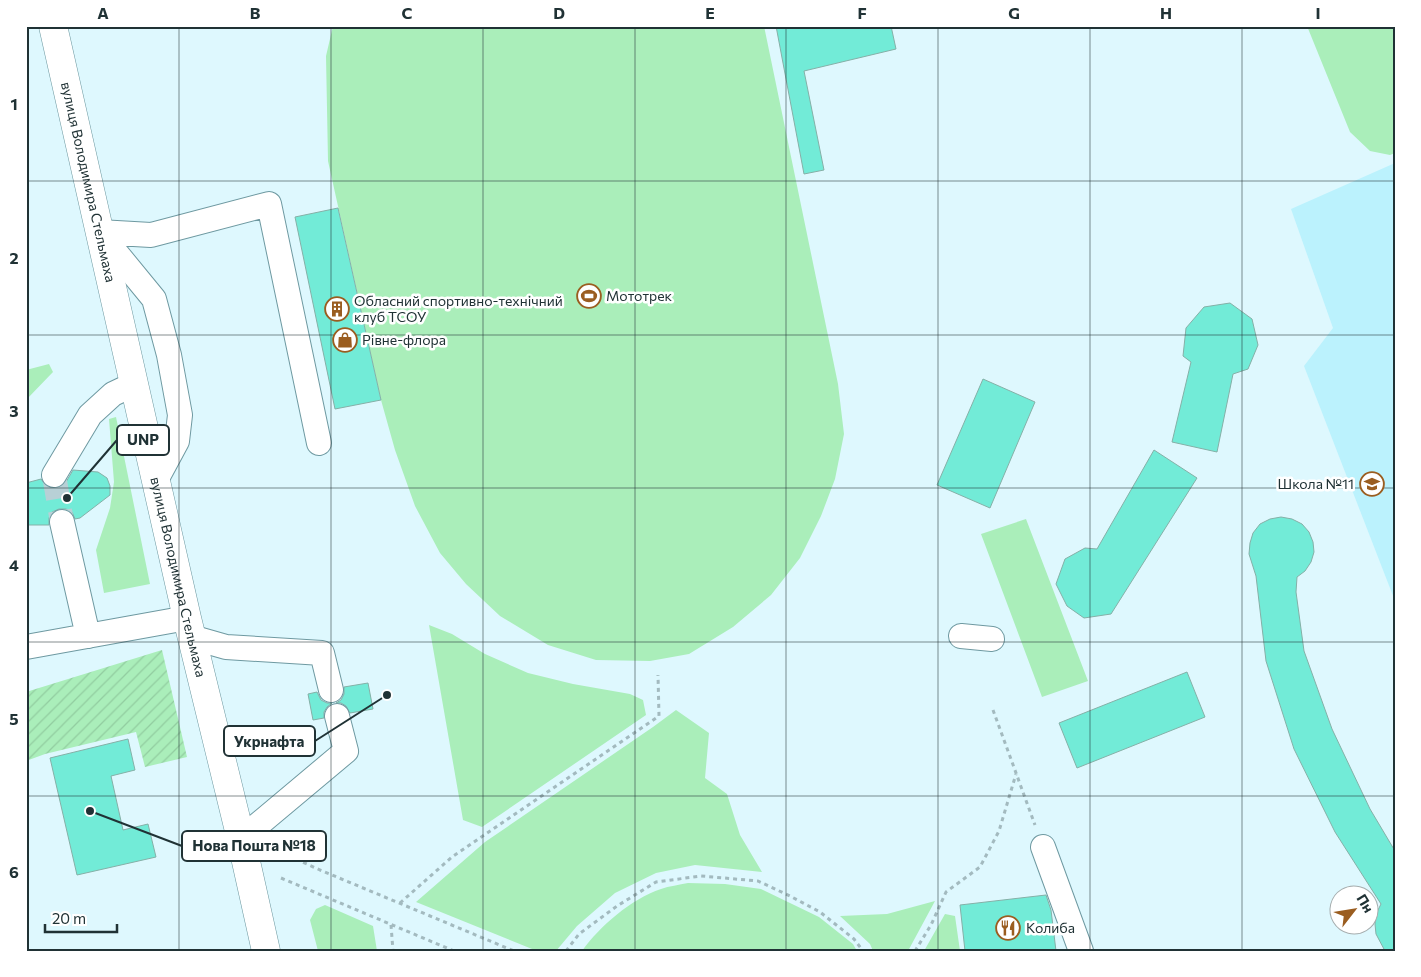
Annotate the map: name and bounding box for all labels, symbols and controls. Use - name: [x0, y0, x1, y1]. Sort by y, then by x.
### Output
- text: A: [97, 3, 109, 22]
- text: B: [250, 3, 261, 22]
- text: C: [402, 3, 413, 22]
- text: D: [553, 3, 565, 22]
- text: E: [705, 3, 715, 22]
- text: F: [857, 3, 867, 22]
- text: G: [1008, 3, 1020, 22]
- text: H: [1160, 3, 1172, 22]
- text: I: [1315, 3, 1321, 22]
- street label: вулиця Володимира Стельмаха: [58, 80, 120, 284]
- text: 1: [10, 94, 18, 113]
- text: 2: [9, 248, 19, 267]
- sports icon: Мототрек: [576, 283, 602, 309]
- place label: Мототрек: [606, 287, 673, 304]
- place label: Обласний спортивно-технічний клуб ТСОУ: [354, 292, 563, 325]
- building icon: Обласний спортивно-технічний клуб ТСОУ: [324, 296, 350, 322]
- shop icon: Рівне-флора: [332, 327, 358, 353]
- place label: Рівне-флора: [362, 331, 446, 348]
- text: 3: [9, 401, 19, 420]
- callout: UNP: [117, 425, 169, 455]
- text: UNP: [127, 430, 159, 448]
- school or university icon: Школа №11: [1359, 471, 1385, 497]
- street label: вулиця Володимира Стельмаха: [147, 475, 210, 679]
- place label: Школа №11: [1278, 475, 1354, 492]
- text: 4: [9, 555, 19, 574]
- text: 5: [9, 709, 19, 728]
- callout: Укрнафта: [224, 726, 315, 756]
- text: Укрнафта: [234, 732, 304, 750]
- callout: Нова Пошта №18: [182, 831, 326, 861]
- text: Нова Пошта №18: [192, 836, 316, 854]
- text: 6: [9, 862, 19, 881]
- north arrow: [1328, 884, 1378, 934]
- text: Пн: [1354, 891, 1378, 915]
- scale bar: [45, 902, 118, 934]
- text: 20 m: [52, 909, 86, 927]
- restaurant icon: Колиба: [995, 915, 1021, 941]
- place label: Колиба: [1026, 919, 1075, 936]

